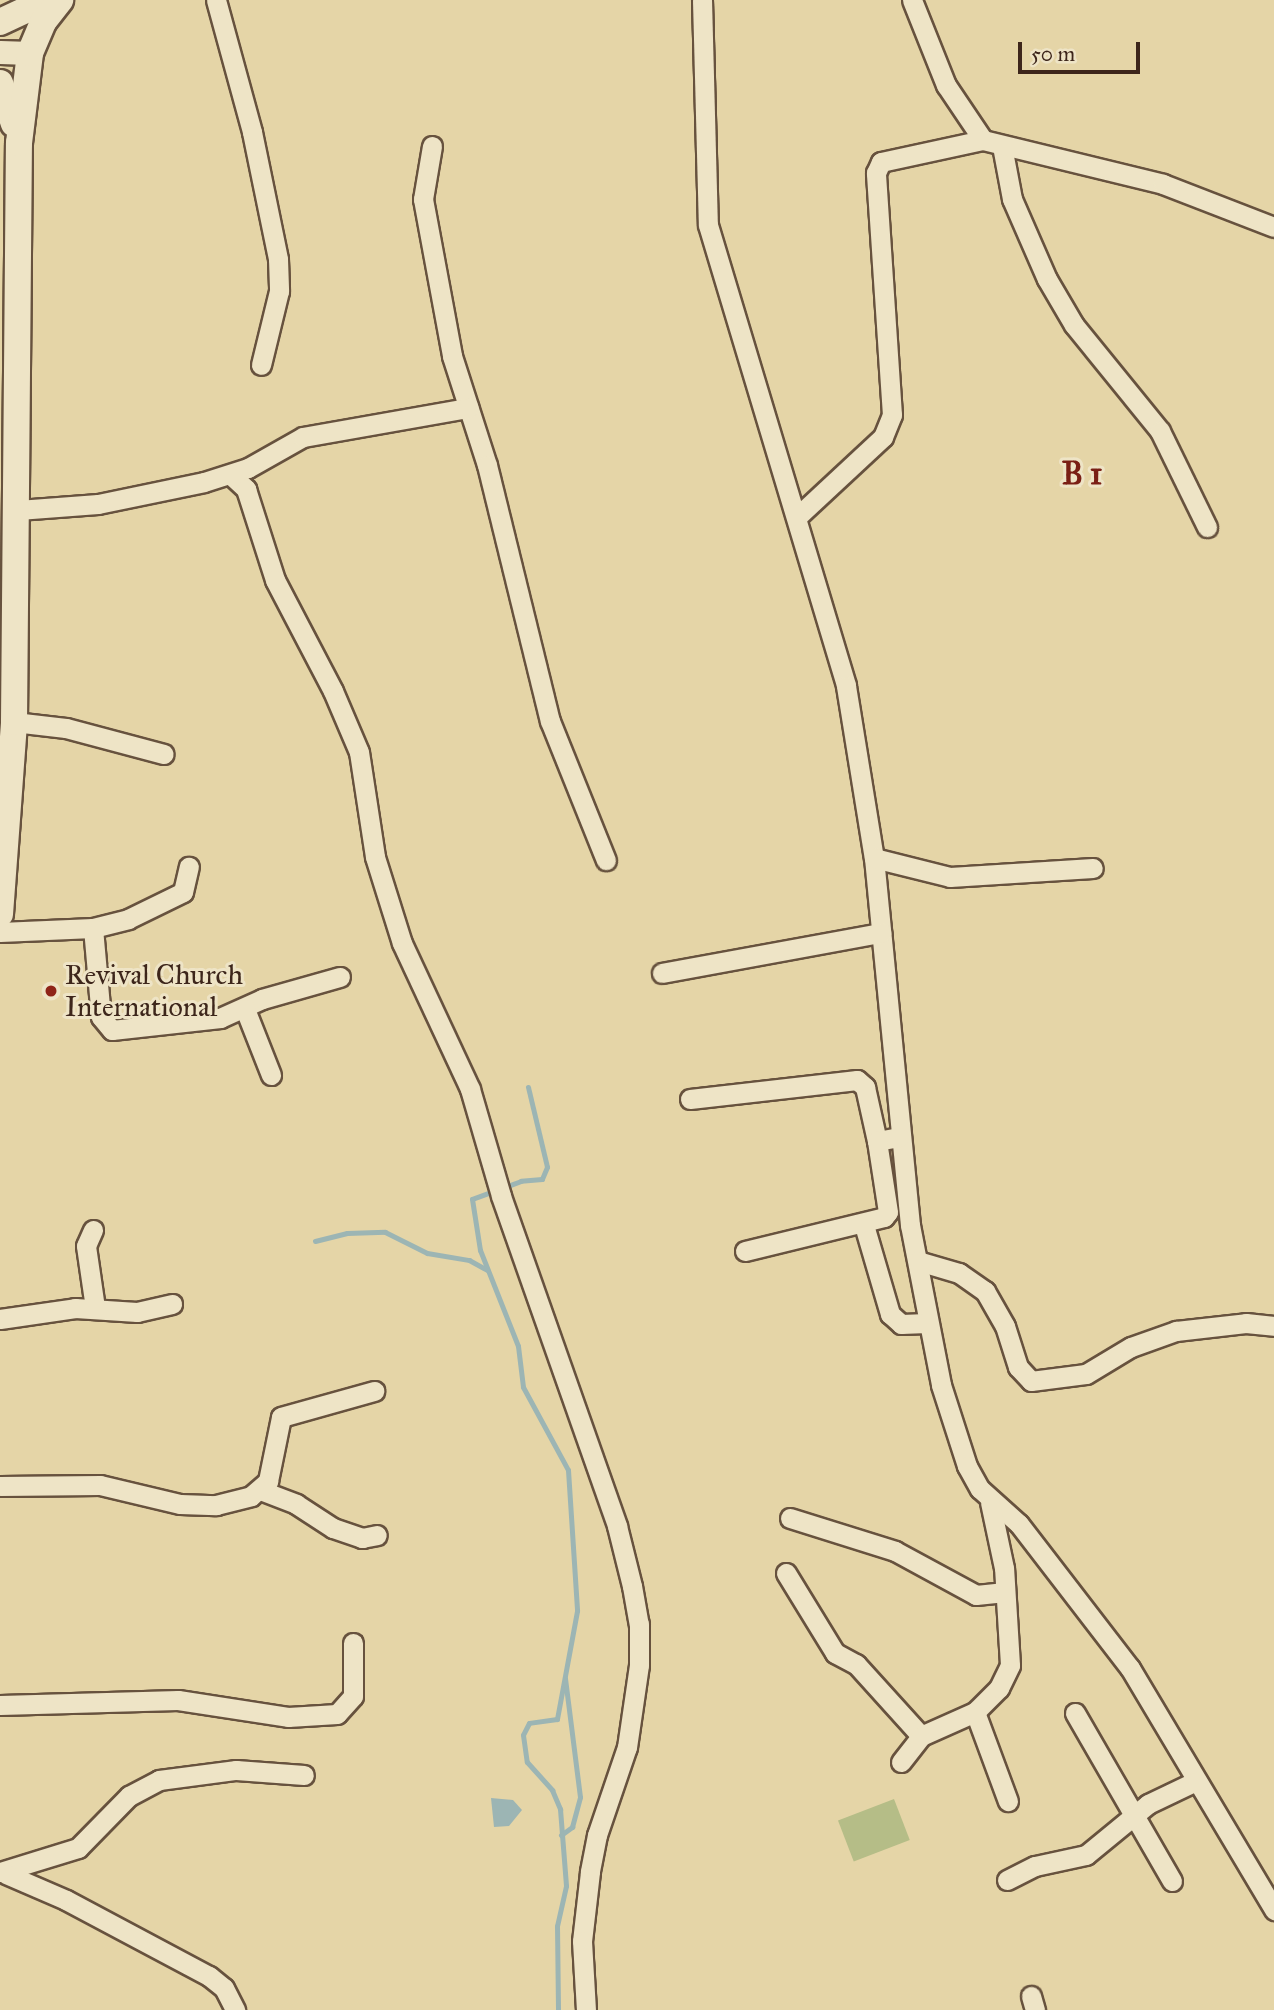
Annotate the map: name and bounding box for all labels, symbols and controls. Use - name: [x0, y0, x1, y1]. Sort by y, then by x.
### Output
- scale bar: [1022, 28, 1144, 72]
- text: 50 m: [1031, 41, 1075, 67]
- district label: B 1: [1062, 455, 1102, 493]
- place label: Revival Church International: [65, 958, 243, 1024]
- marker: Revival Church International: [43, 983, 59, 999]

